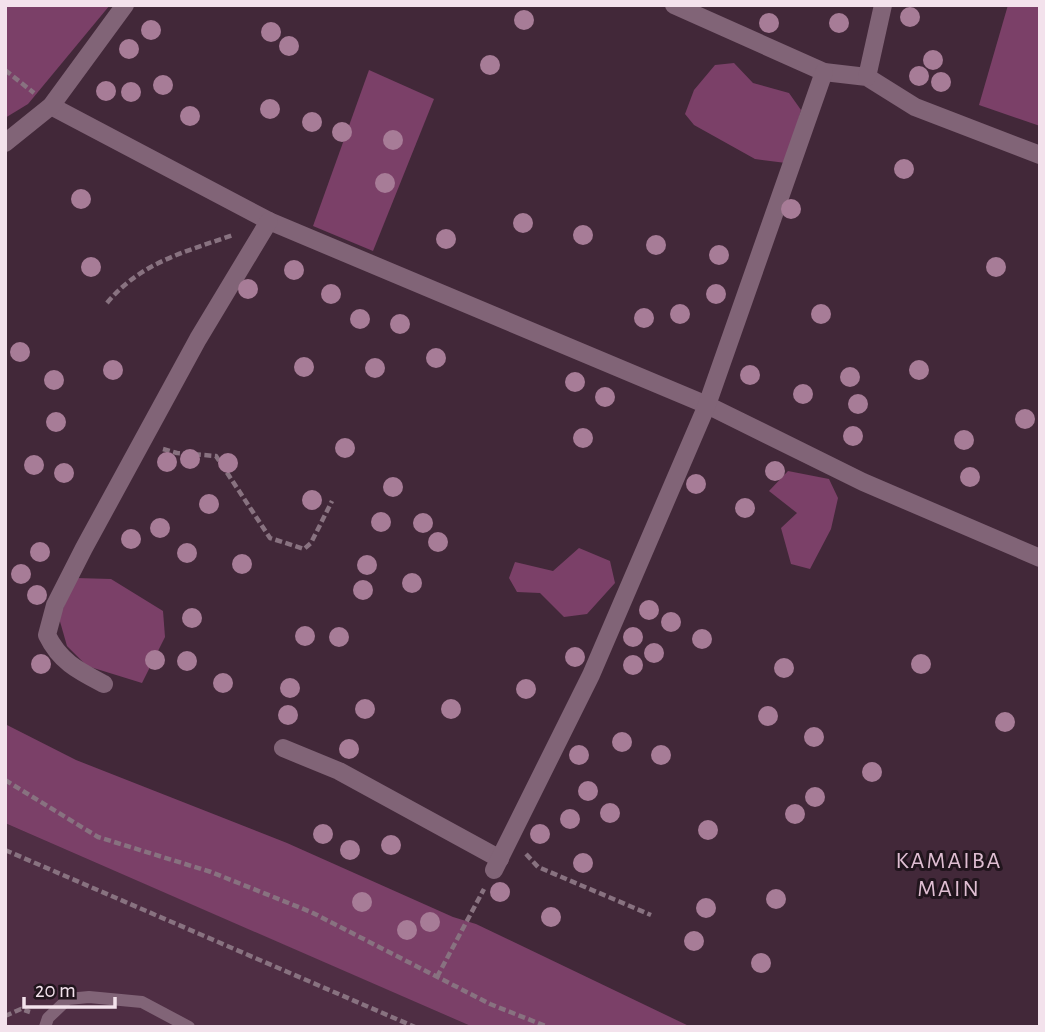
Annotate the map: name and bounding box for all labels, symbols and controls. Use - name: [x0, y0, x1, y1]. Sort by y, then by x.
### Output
- district label: KAMAIBA MAIN: [896, 849, 1002, 901]
- scale bar: [24, 965, 116, 1009]
- text: 20 m: [35, 980, 76, 1001]

